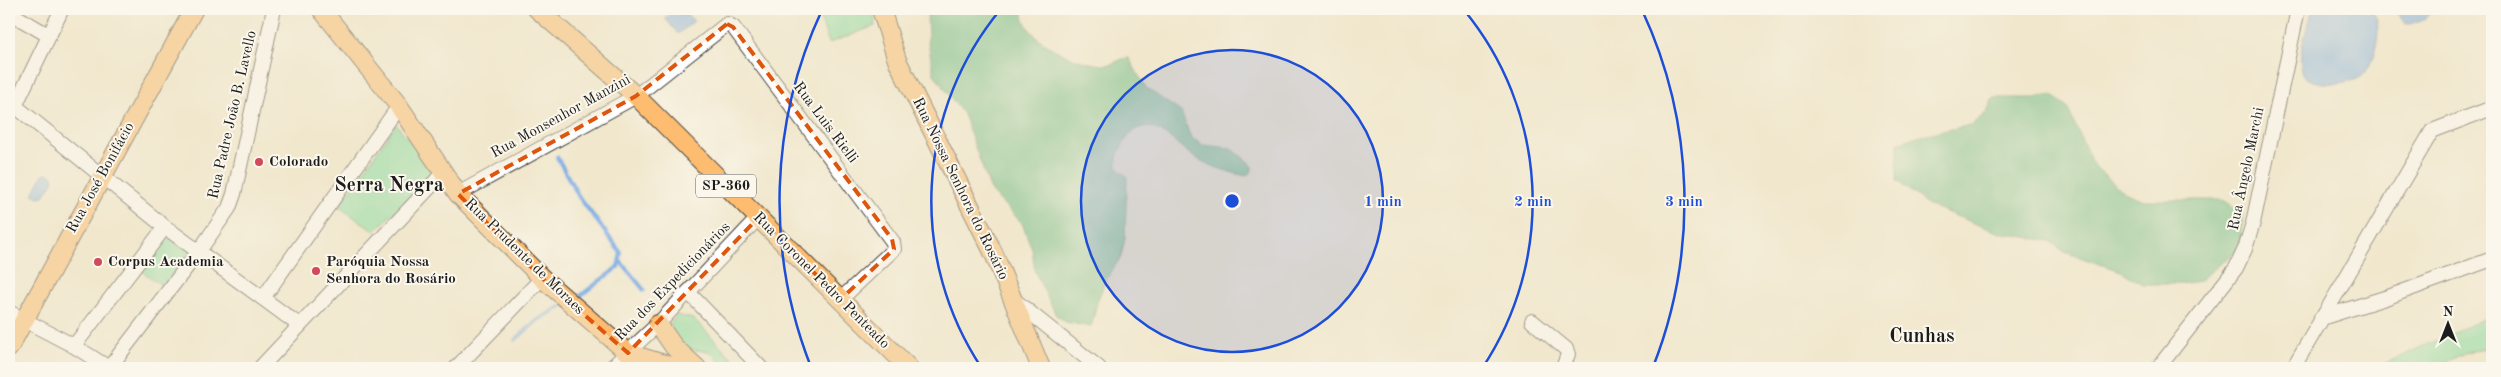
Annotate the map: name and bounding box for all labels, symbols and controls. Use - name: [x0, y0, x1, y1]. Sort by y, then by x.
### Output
- street label: Rua Padre João B. Lavello: [206, 29, 260, 201]
- street label: Rua Monsenhor Manzini: [489, 72, 633, 162]
- street label: Rua Luis Rielli: [790, 80, 860, 166]
- street label: Rua Nossa Senhora do Rosário: [909, 95, 1011, 283]
- street label: Rua Ângelo Marchi: [2224, 105, 2267, 232]
- street label: Rua José Bonifácio: [64, 120, 138, 236]
- place label: Colorado: [269, 155, 328, 170]
- marker: Colorado: [253, 156, 265, 168]
- road number: SP-360: [696, 175, 756, 198]
- district label: Serra Negra: [334, 176, 444, 196]
- centre of rings: [1223, 192, 1241, 210]
- text: 1 min: [1364, 195, 1402, 210]
- text: 2 min: [1514, 195, 1552, 210]
- text: 3 min: [1665, 195, 1703, 210]
- street label: Rua Prudente de Moraes: [461, 196, 587, 318]
- street label: Rua Coronel Pedro Penteado: [750, 210, 892, 352]
- street label: Rua dos Expedicionários: [612, 220, 734, 344]
- place label: Corpus Academia: [108, 255, 224, 270]
- place label: Paróquia Nossa Senhora do Rosário: [326, 255, 456, 287]
- marker: Corpus Academia: [92, 256, 104, 268]
- marker: Paróquia Nossa Senhora do Rosário: [310, 265, 322, 277]
- north arrow: [2424, 300, 2474, 350]
- text: N: [2443, 305, 2454, 319]
- district label: Cunhas: [1889, 327, 1955, 347]

